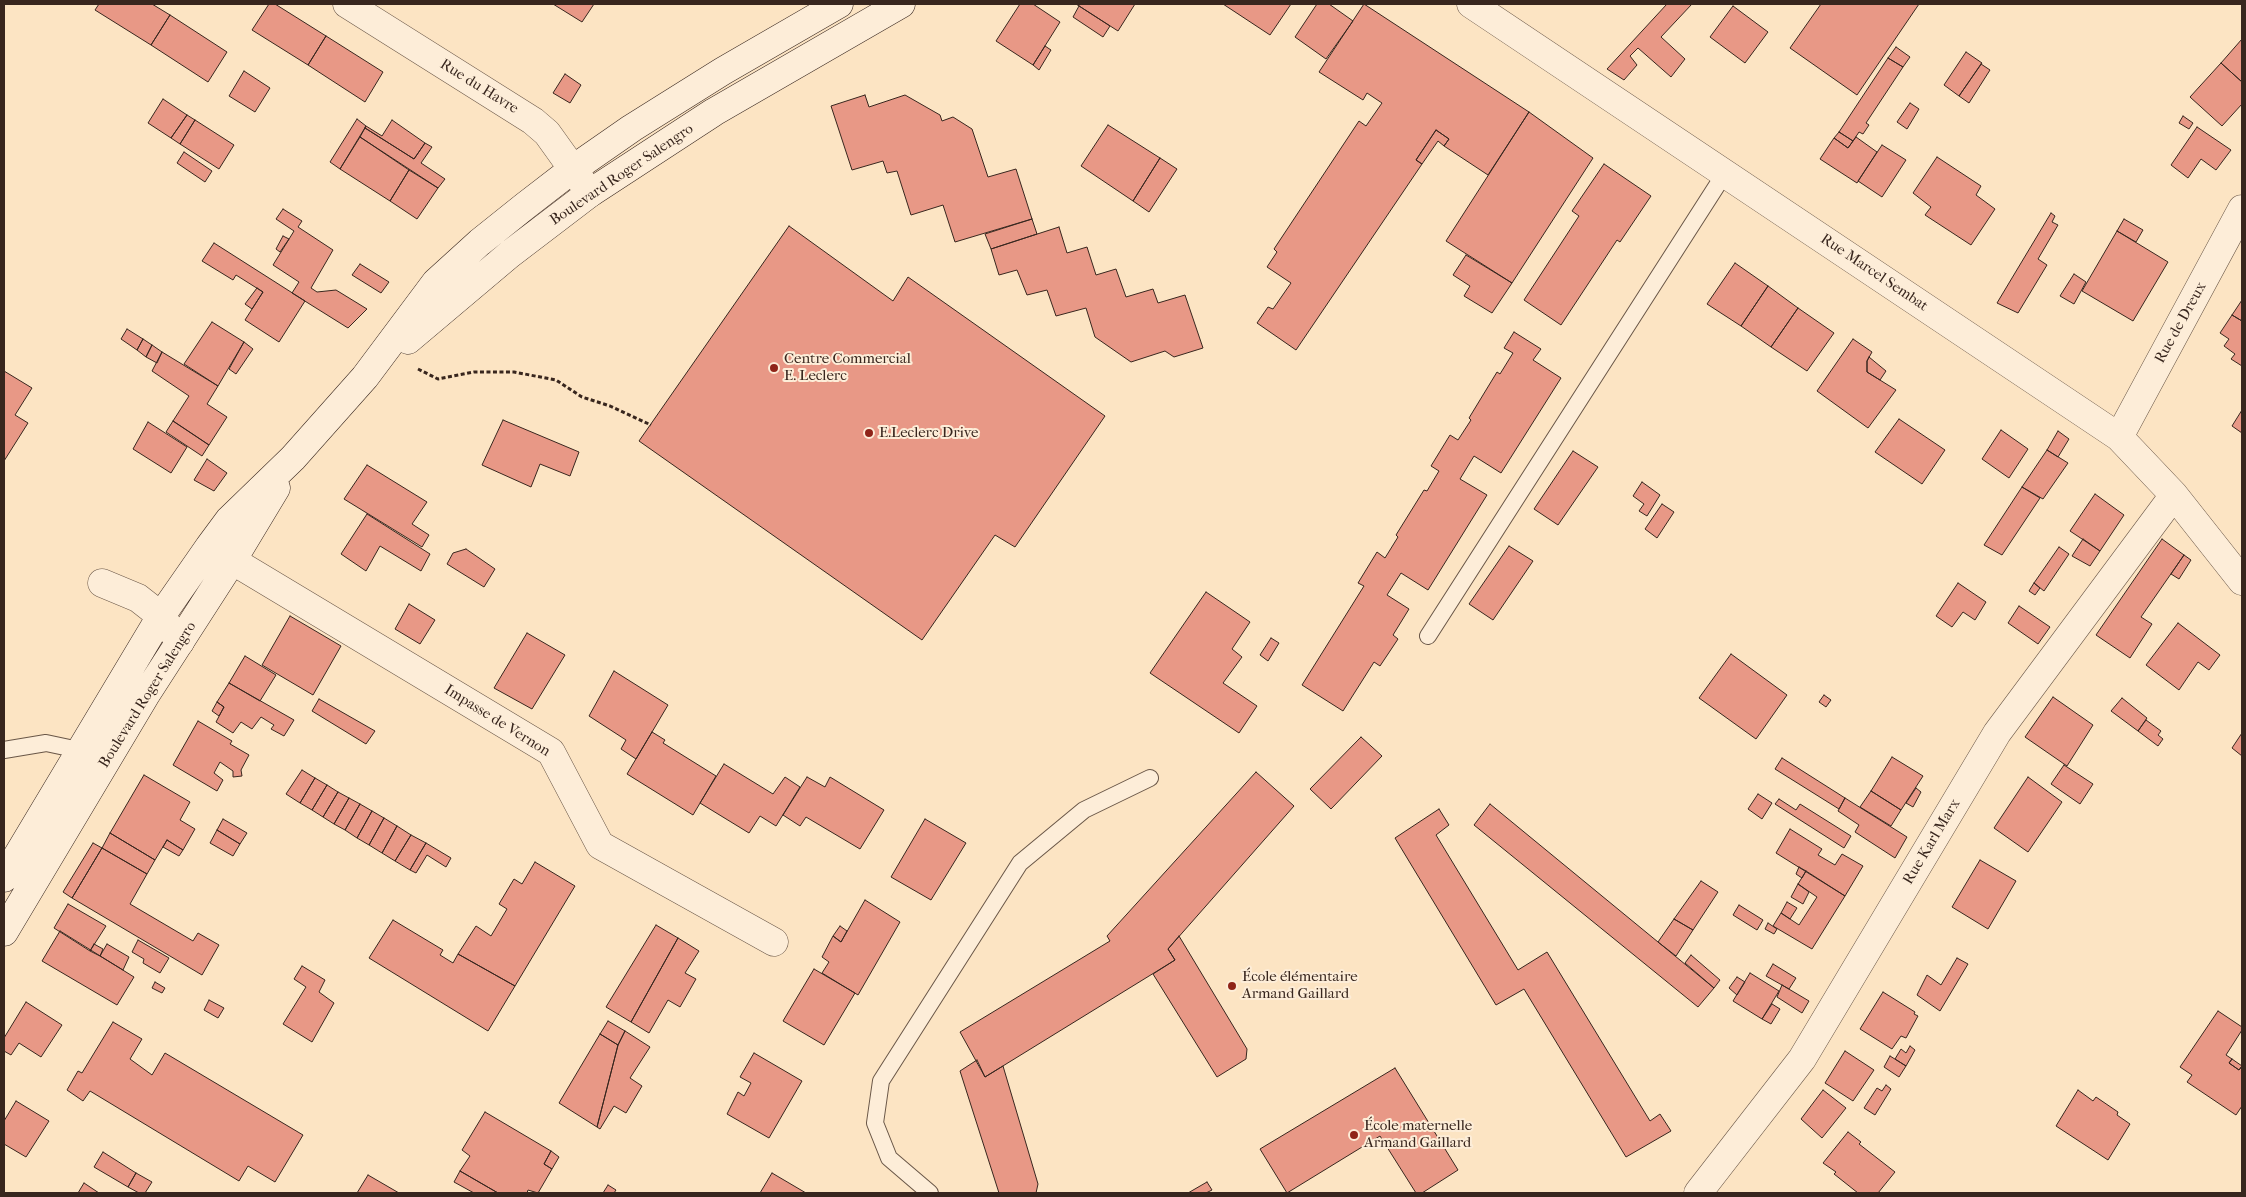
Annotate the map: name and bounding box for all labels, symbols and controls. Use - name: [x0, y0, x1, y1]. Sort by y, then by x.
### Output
- street label: Rue du Havre: [436, 56, 522, 118]
- street label: Boulevard Roger Salengro: [547, 120, 697, 230]
- street label: Rue Marcel Sembat: [1817, 230, 1931, 316]
- street label: Rue de Dreux: [2151, 279, 2211, 367]
- place label: Centre Commercial E. Leclerc: [784, 350, 911, 385]
- marker: Centre Commercial E. Leclerc: [768, 362, 780, 374]
- place label: E.Leclerc Drive: [879, 424, 978, 442]
- marker: E.Leclerc Drive: [863, 427, 875, 439]
- street label: Boulevard Roger Salengro: [96, 619, 200, 771]
- street label: Impasse de Vernon: [441, 681, 553, 761]
- street label: Rue Karl Marx: [1900, 796, 1964, 888]
- place label: École élémentaire Armand Gaillard: [1242, 968, 1358, 1003]
- marker: École élémentaire Armand Gaillard: [1226, 980, 1238, 992]
- place label: École maternelle Armand Gaillard: [1364, 1117, 1472, 1152]
- marker: École maternelle Armand Gaillard: [1348, 1129, 1360, 1141]

